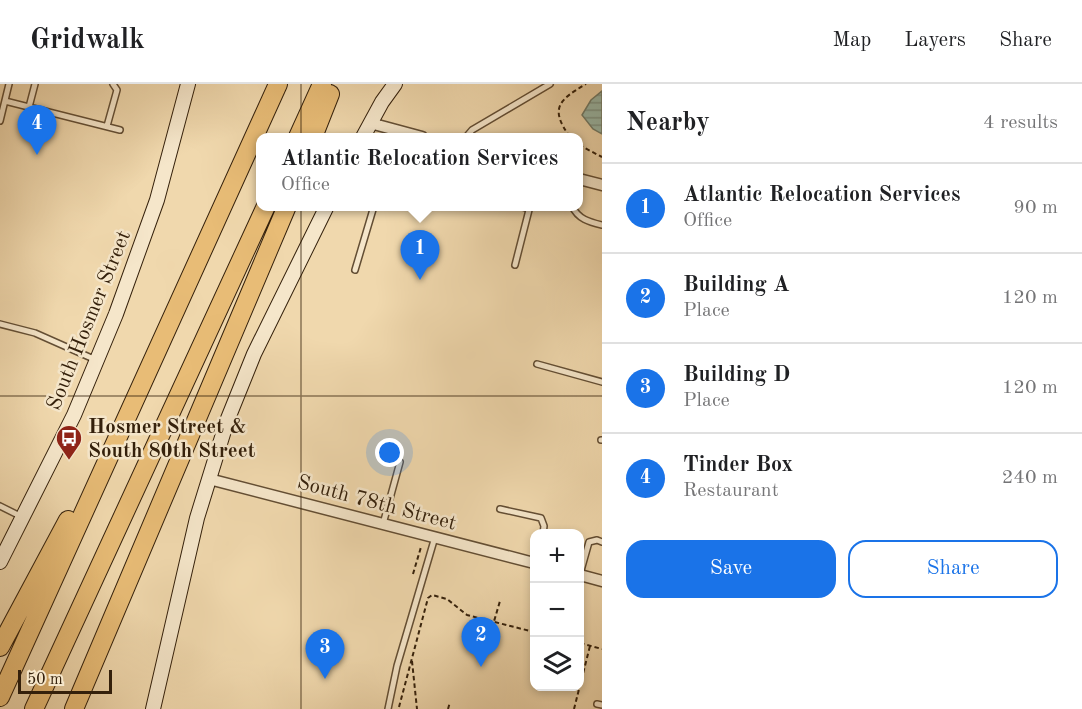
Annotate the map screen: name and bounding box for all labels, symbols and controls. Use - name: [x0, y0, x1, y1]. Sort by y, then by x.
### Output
- text: Gridwalk: [30, 27, 145, 55]
- text: Map: [832, 30, 871, 51]
- text: Layers: [904, 30, 966, 51]
- text: Share: [999, 30, 1052, 51]
- pin: 4: [18, 106, 57, 155]
- text: Nearby: [626, 110, 710, 136]
- text: 4 results: [983, 113, 1058, 133]
- popup: [256, 133, 583, 211]
- text: Atlantic Relocation Services: [281, 148, 558, 170]
- text: Office: [281, 175, 330, 195]
- text: Atlantic Relocation Services: [683, 184, 960, 206]
- text: 1: [640, 198, 651, 218]
- text: 90 m: [1013, 198, 1058, 218]
- text: Office: [683, 211, 732, 231]
- street label: South Hosmer Street: [44, 228, 135, 413]
- pin: 1: [400, 230, 440, 280]
- text: Building A: [683, 274, 790, 296]
- text: 2: [640, 288, 651, 308]
- text: 120 m: [1002, 288, 1058, 308]
- text: Place: [683, 301, 730, 321]
- text: Building D: [683, 364, 790, 386]
- text: 3: [640, 378, 651, 398]
- text: 120 m: [1002, 378, 1058, 398]
- text: Place: [683, 391, 730, 411]
- place label: Hosmer Street & South 80th Street: [88, 417, 256, 462]
- bus stop icon: Hosmer Street & South 80th Street: [54, 423, 84, 461]
- your location: [375, 438, 404, 467]
- text: Tinder Box: [683, 454, 793, 476]
- text: 4: [640, 468, 651, 488]
- text: 240 m: [1002, 468, 1058, 488]
- street label: South 78th Street: [295, 472, 459, 535]
- text: Restaurant: [683, 481, 779, 501]
- map controls: [530, 529, 584, 691]
- button: +: [530, 529, 584, 583]
- button: Save: [626, 540, 836, 598]
- button: Share: [848, 540, 1058, 598]
- button: −: [530, 583, 584, 637]
- pin: 2: [462, 618, 500, 667]
- pin: 3: [306, 630, 344, 679]
- button: layers: [530, 637, 584, 691]
- scale bar: [18, 667, 112, 694]
- text: 50 m: [27, 672, 63, 688]

